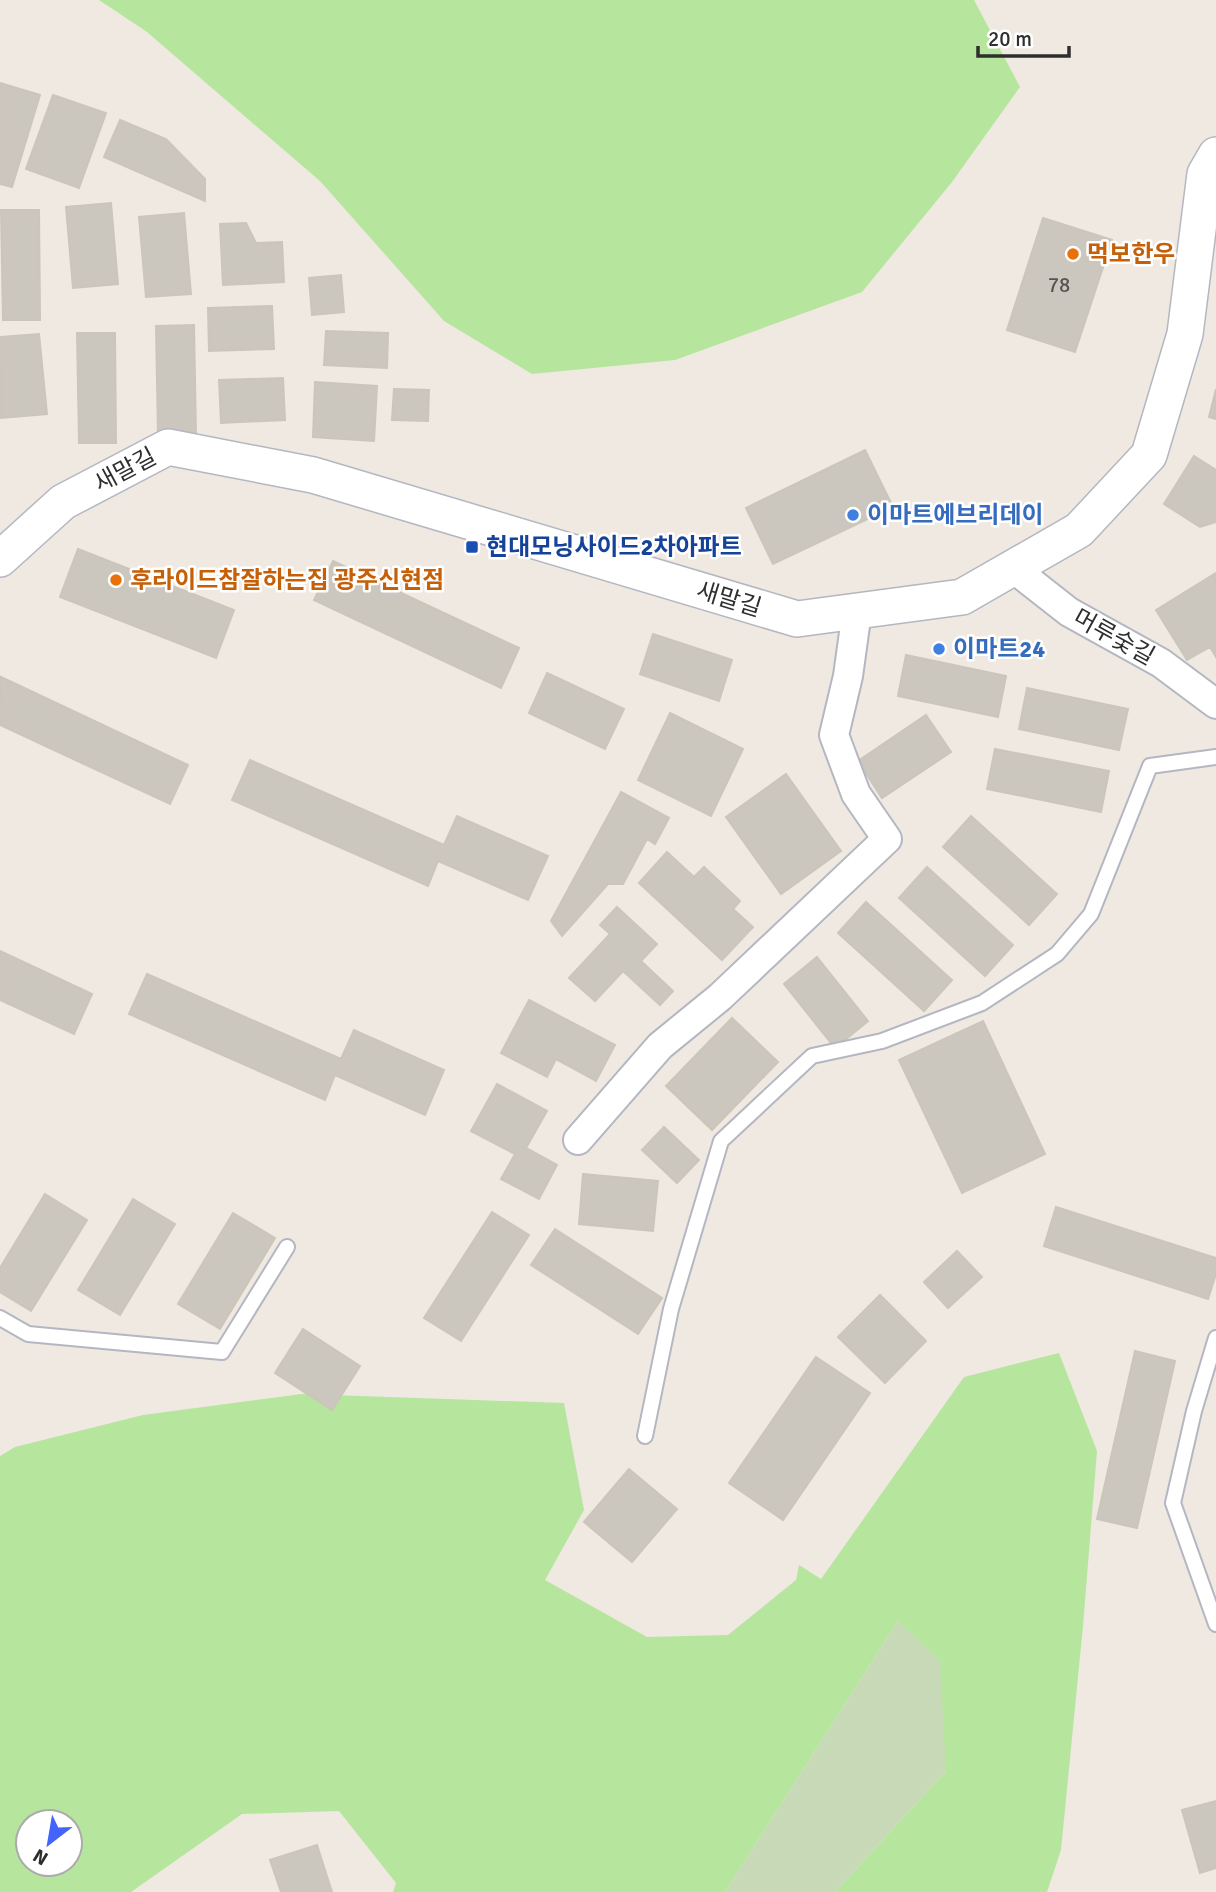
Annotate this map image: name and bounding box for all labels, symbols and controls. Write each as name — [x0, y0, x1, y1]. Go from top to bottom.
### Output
scale bar — [978, 14, 1069, 58]
text: 20 m — [988, 26, 1032, 52]
place label: 먹보한우 — [1087, 239, 1175, 269]
marker: 먹보한우 — [1065, 246, 1081, 262]
house number: 78 — [1048, 272, 1070, 298]
street label: 새말길 — [89, 441, 161, 499]
place label: 이마트에브리데이 — [867, 500, 1044, 530]
marker: 이마트에브리데이 — [845, 507, 861, 523]
place label: 현대모닝사이드2차아파트 — [486, 532, 742, 562]
marker: 현대모닝사이드2차아파트 — [464, 539, 480, 555]
place label: 후라이드참잘하는집 광주신현점 — [130, 565, 444, 595]
marker: 후라이드참잘하는집 광주신현점 — [108, 572, 124, 588]
street label: 새말길 — [693, 575, 765, 623]
street label: 머루숯길 — [1068, 602, 1160, 672]
place label: 이마트24 — [953, 634, 1045, 664]
marker: 이마트24 — [931, 641, 947, 657]
north arrow — [14, 1808, 84, 1878]
text: N — [29, 1843, 53, 1870]

